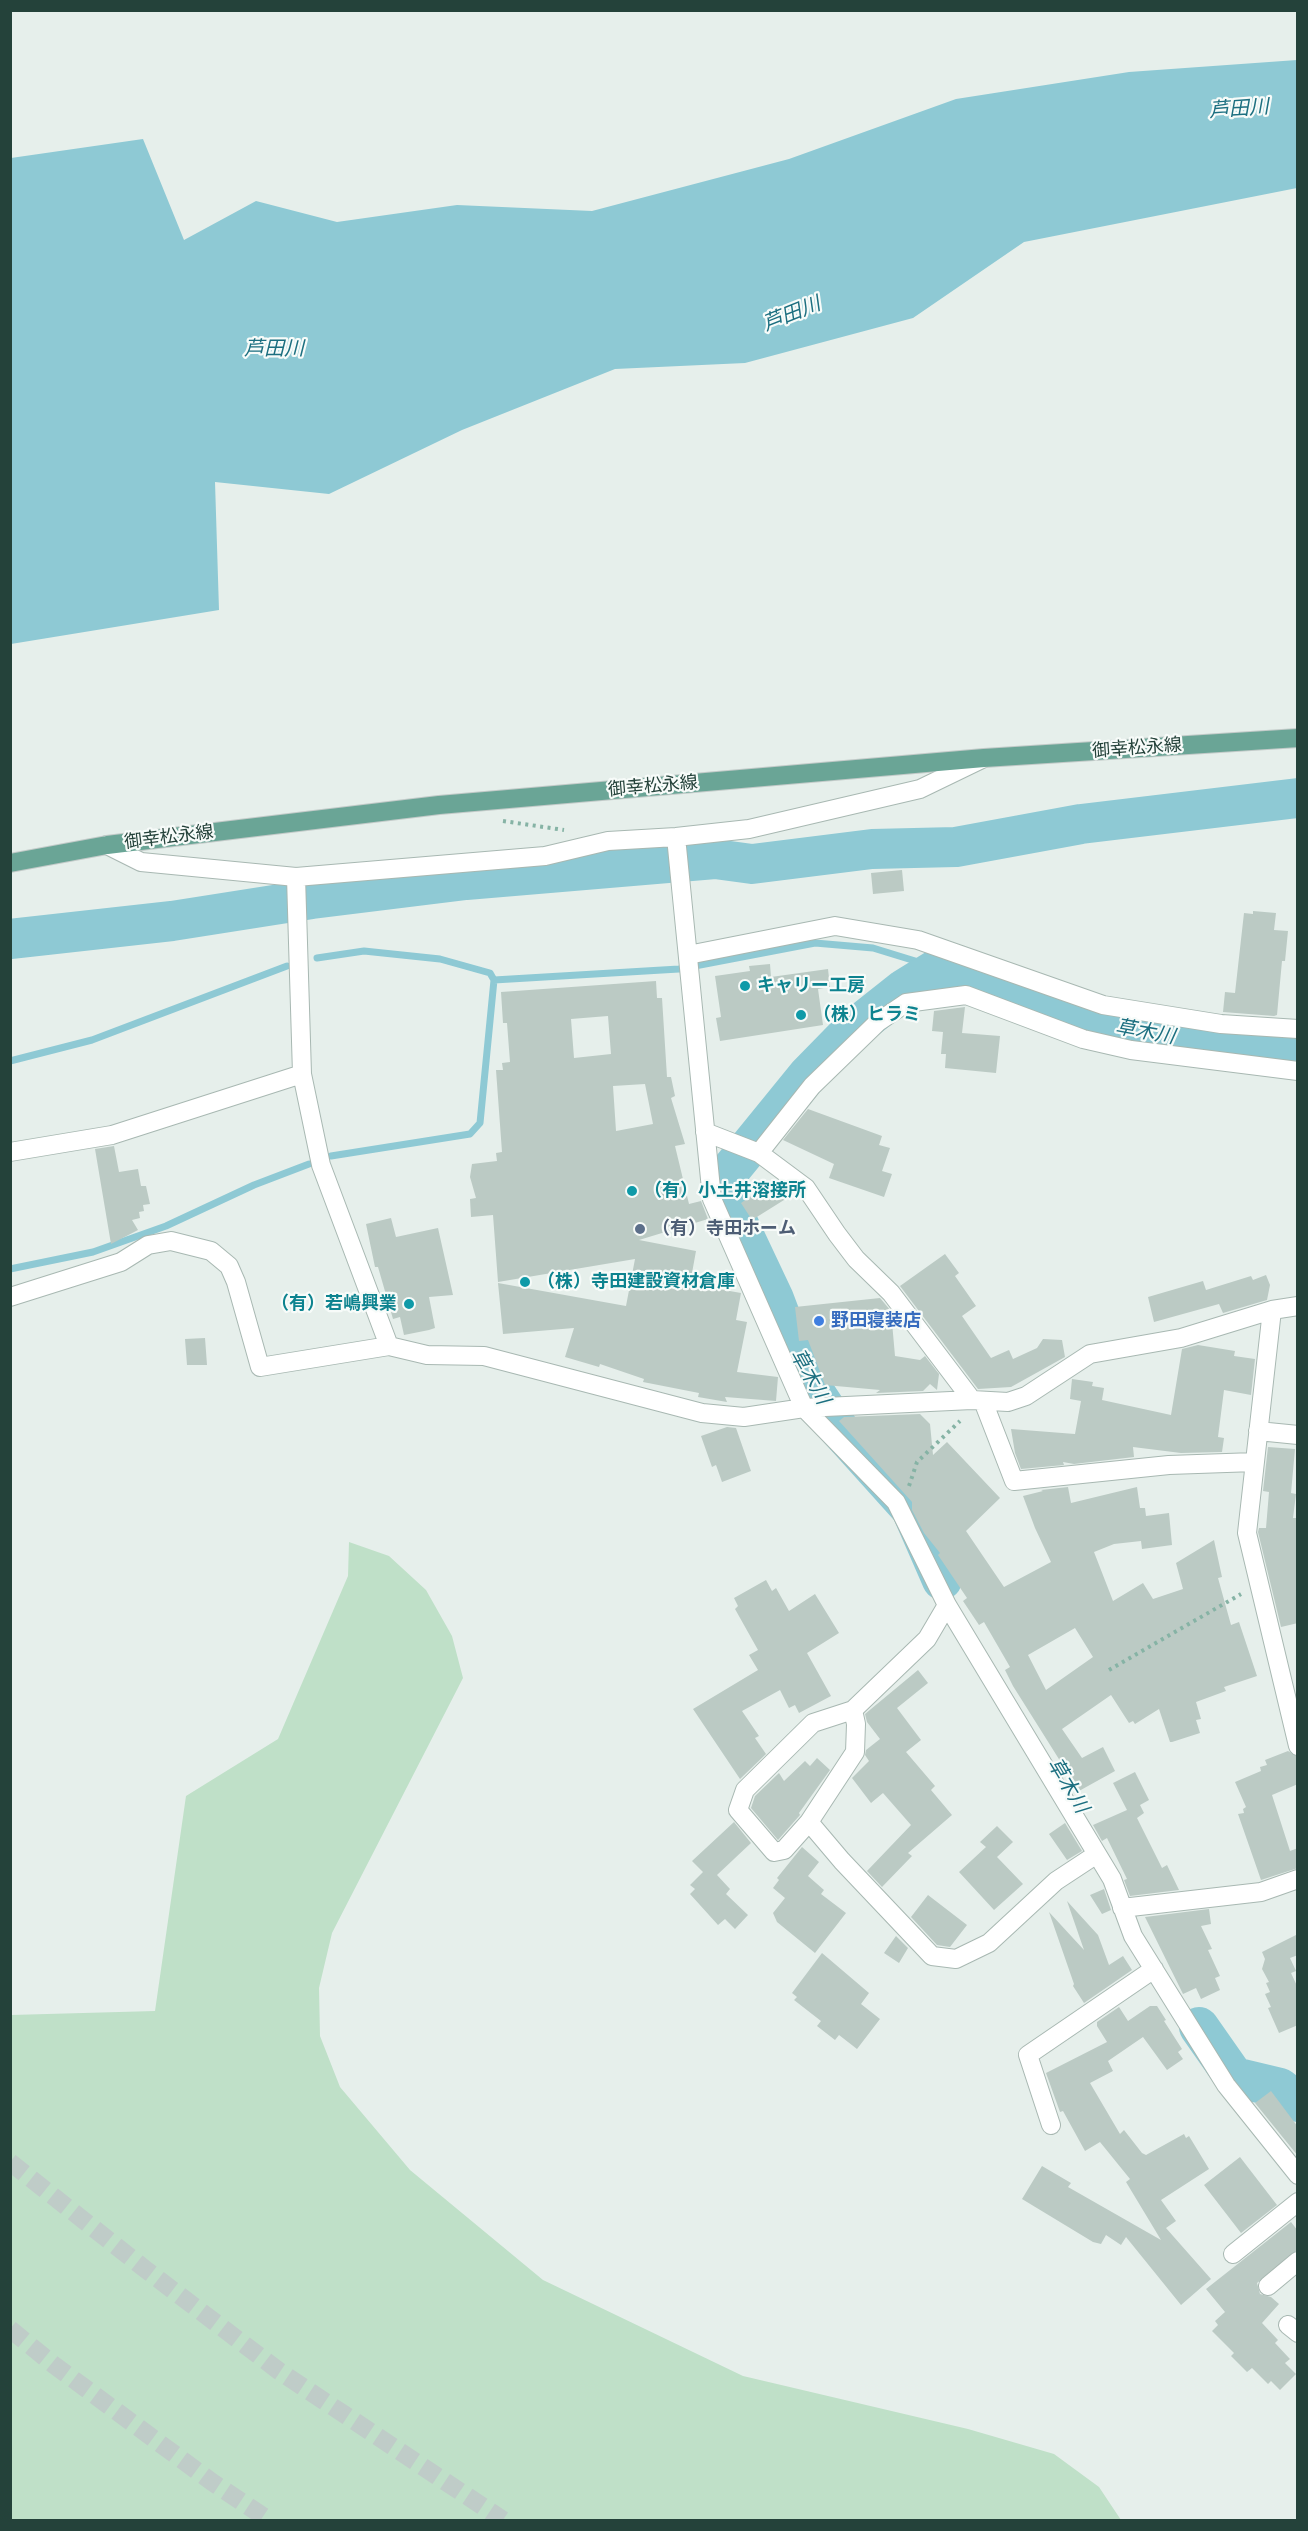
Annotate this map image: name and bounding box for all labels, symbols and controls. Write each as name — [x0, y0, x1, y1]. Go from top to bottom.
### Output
water label: 芦田川 — [1208, 96, 1270, 124]
water label: 芦田川 — [760, 293, 824, 337]
water label: 芦田川 — [244, 338, 304, 362]
street label: 御幸松永線 — [1091, 735, 1183, 763]
street label: 御幸松永線 — [607, 772, 699, 802]
street label: 御幸松永線 — [123, 822, 215, 854]
place label: キャリー工房 — [757, 975, 865, 997]
marker: キャリー工房 — [738, 979, 752, 993]
place label: （株）ヒラミ — [813, 1004, 921, 1026]
marker: （株）ヒラミ — [794, 1008, 808, 1022]
water label: 草木川 — [1113, 1016, 1177, 1050]
place label: （有）小土井溶接所 — [644, 1180, 806, 1202]
marker: （有）小土井溶接所 — [625, 1184, 639, 1198]
place label: （有）寺田ホーム — [652, 1218, 796, 1240]
marker: （有）寺田ホーム — [633, 1222, 647, 1236]
place label: （株）寺田建設資材倉庫 — [537, 1271, 735, 1293]
marker: （株）寺田建設資材倉庫 — [518, 1275, 532, 1289]
place label: （有）若嶋興業 — [271, 1293, 397, 1315]
marker: （有）若嶋興業 — [402, 1297, 416, 1311]
place label: 野田寝装店 — [831, 1310, 921, 1332]
marker: 野田寝装店 — [812, 1314, 826, 1328]
water label: 草木川 — [784, 1345, 834, 1409]
water label: 草木川 — [1041, 1754, 1093, 1818]

